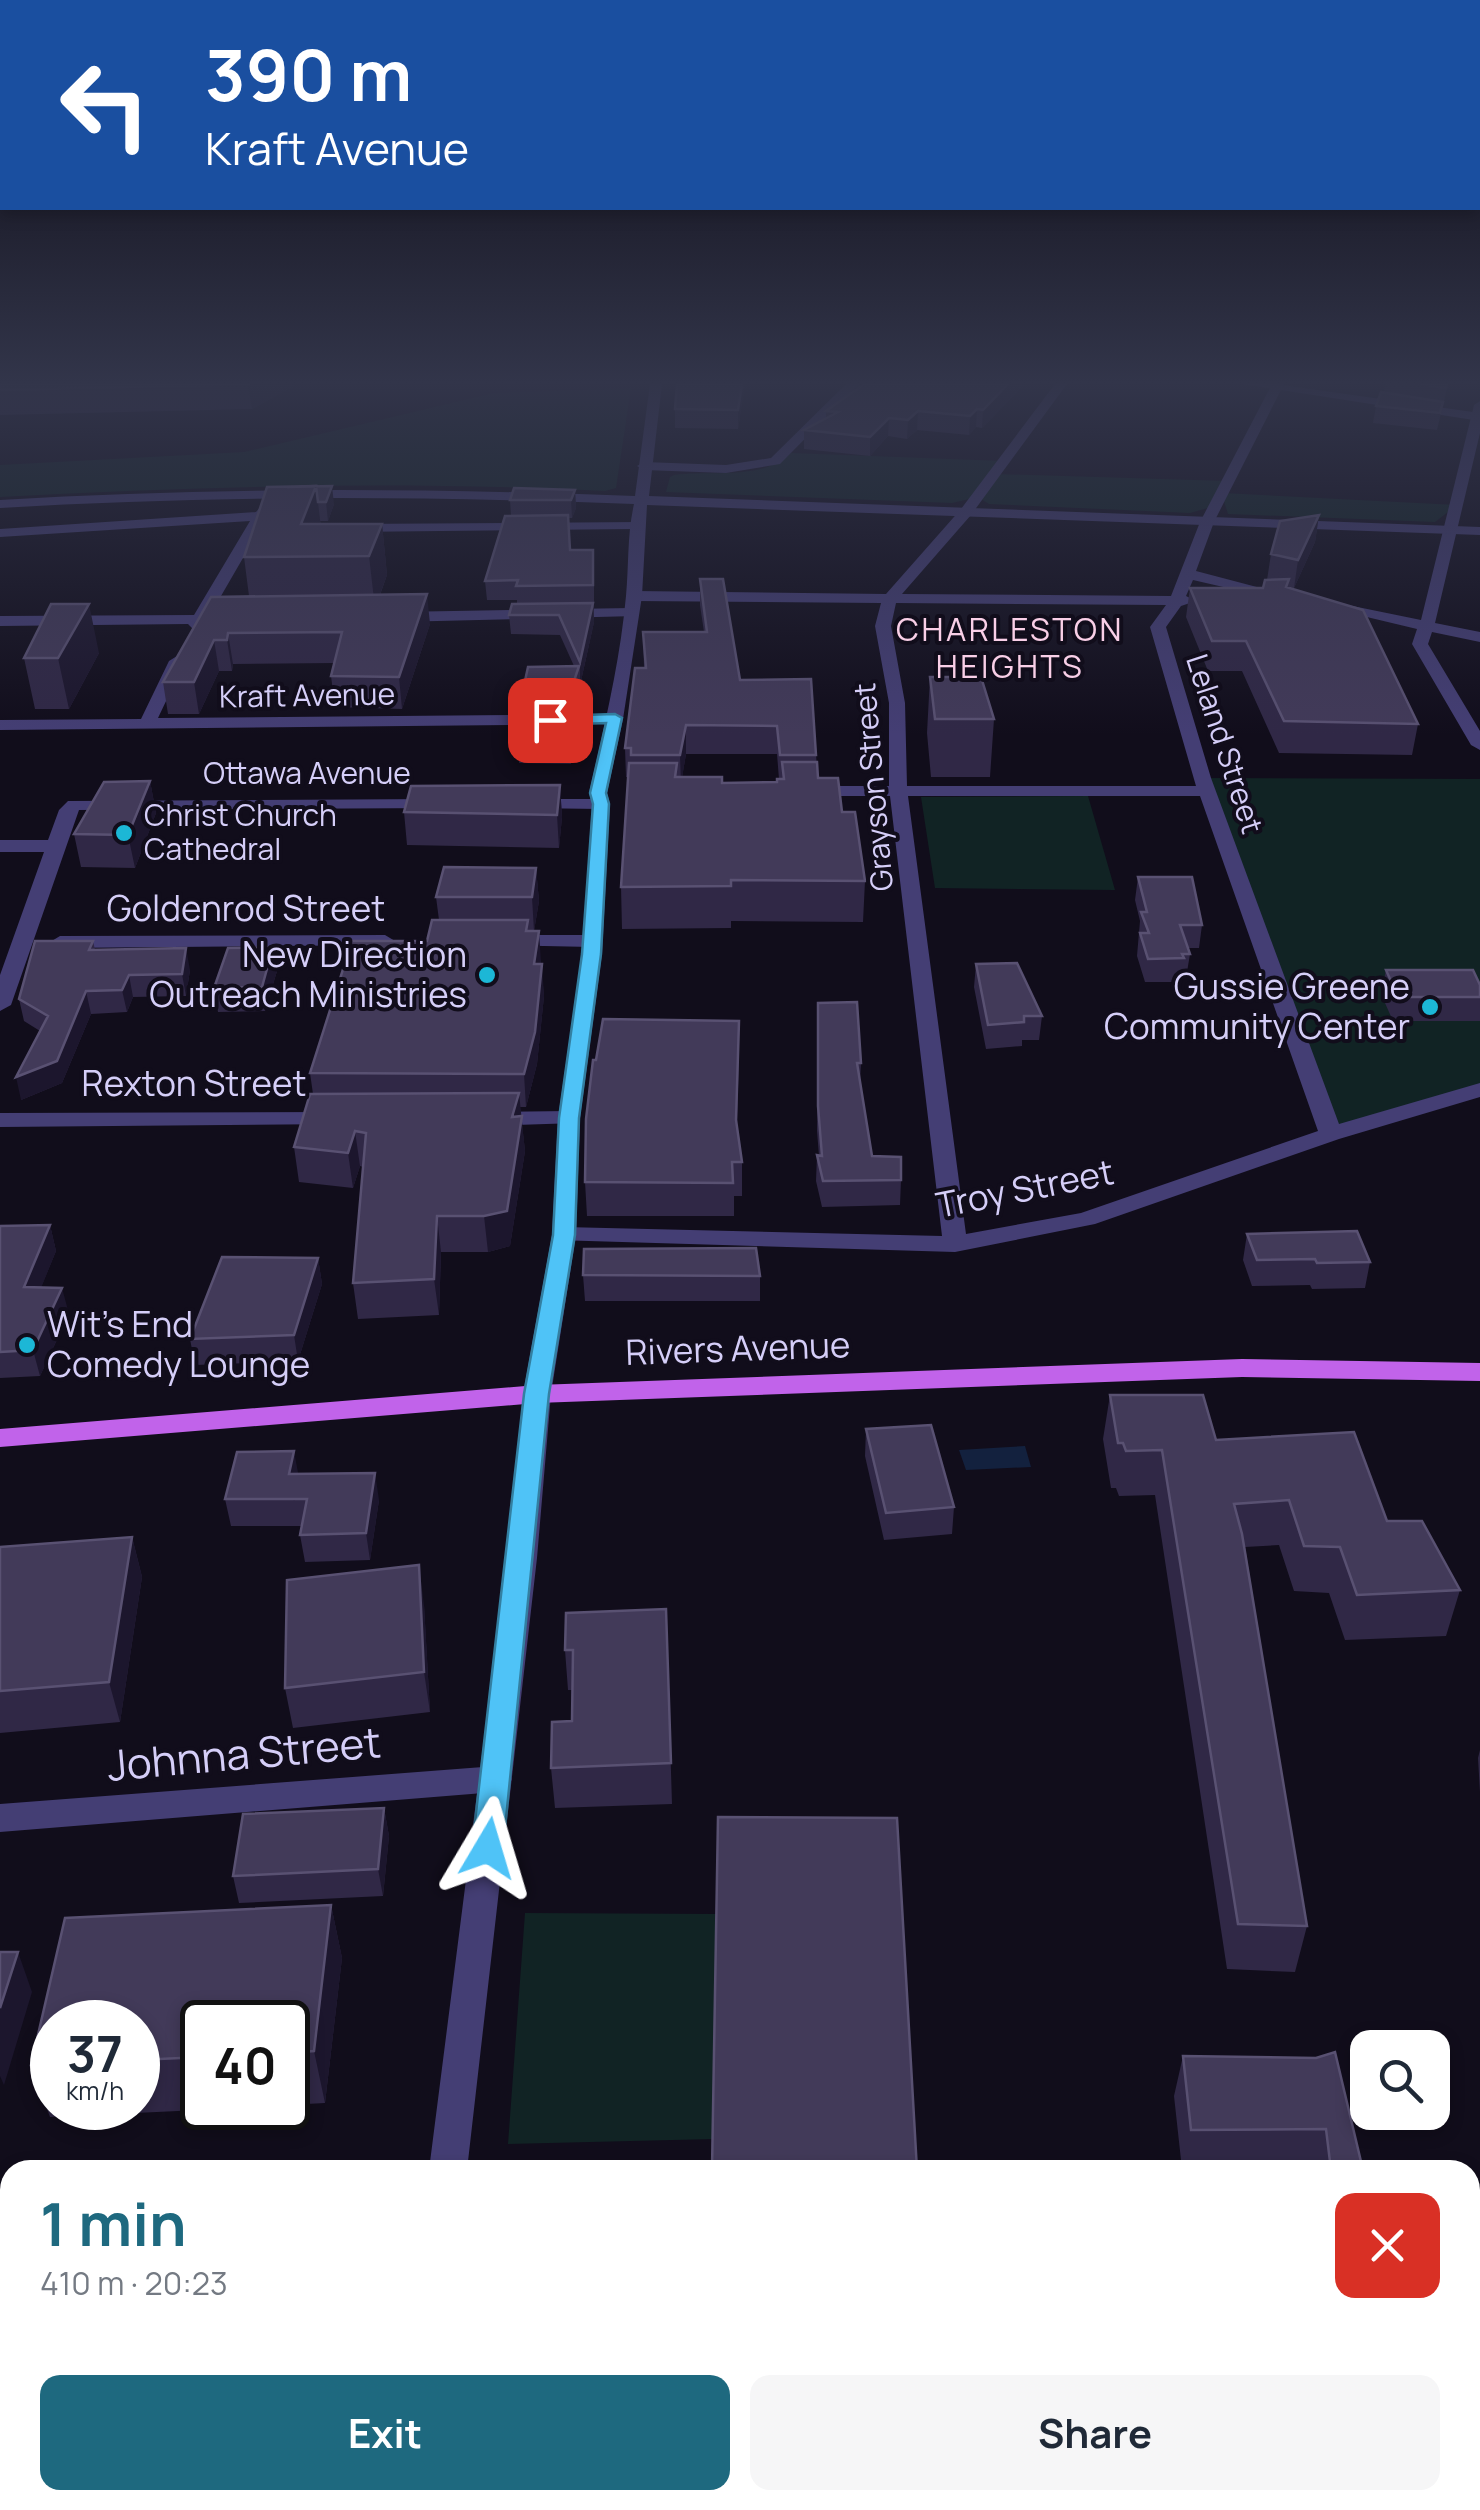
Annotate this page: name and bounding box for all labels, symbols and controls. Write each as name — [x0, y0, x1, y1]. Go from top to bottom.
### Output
text: 390 m — [205, 26, 412, 122]
icon: left — [40, 40, 170, 170]
text: Kraft Avenue — [205, 117, 469, 179]
district label: CHARLESTON HEIGHTS — [896, 607, 1124, 688]
street label: Leland Street — [1177, 649, 1274, 838]
street label: Kraft Avenue — [219, 672, 395, 717]
pin — [508, 678, 593, 763]
street label: Grayson Street — [843, 682, 902, 893]
icon: arrive — [523, 693, 578, 748]
street label: Ottawa Avenue — [203, 752, 411, 793]
place label: Christ Church Cathedral — [144, 794, 337, 869]
marker: Christ Church Cathedral — [113, 822, 135, 844]
street label: Goldenrod Street — [107, 884, 385, 932]
place label: New Direction Outreach Ministries — [149, 930, 467, 1018]
place label: Gussie Greene Community Center — [1104, 962, 1410, 1050]
marker: New Direction Outreach Ministries — [476, 964, 498, 986]
marker: Gussie Greene Community Center — [1419, 996, 1441, 1018]
street label: Rexton Street — [82, 1059, 306, 1107]
street label: Troy Street — [932, 1147, 1118, 1229]
place label: Wit's End Comedy Lounge — [47, 1300, 310, 1388]
street label: Rivers Avenue — [625, 1320, 851, 1376]
marker: Wit's End Comedy Lounge — [16, 1334, 38, 1356]
street label: Johnna Street — [105, 1712, 383, 1794]
position arrow — [436, 1796, 540, 1900]
speed limit sign: 40 — [180, 2000, 310, 2130]
text: 37 — [67, 2019, 123, 2087]
map controls — [1350, 2030, 1450, 2130]
button: search — [1350, 2030, 1450, 2130]
text: km/h — [66, 2073, 124, 2108]
text: 1 min — [40, 2182, 187, 2264]
button: close — [1335, 2193, 1440, 2298]
text: 410 m · 20:23 — [40, 2261, 228, 2305]
button: Exit — [40, 2375, 730, 2490]
button: Share — [750, 2375, 1440, 2490]

